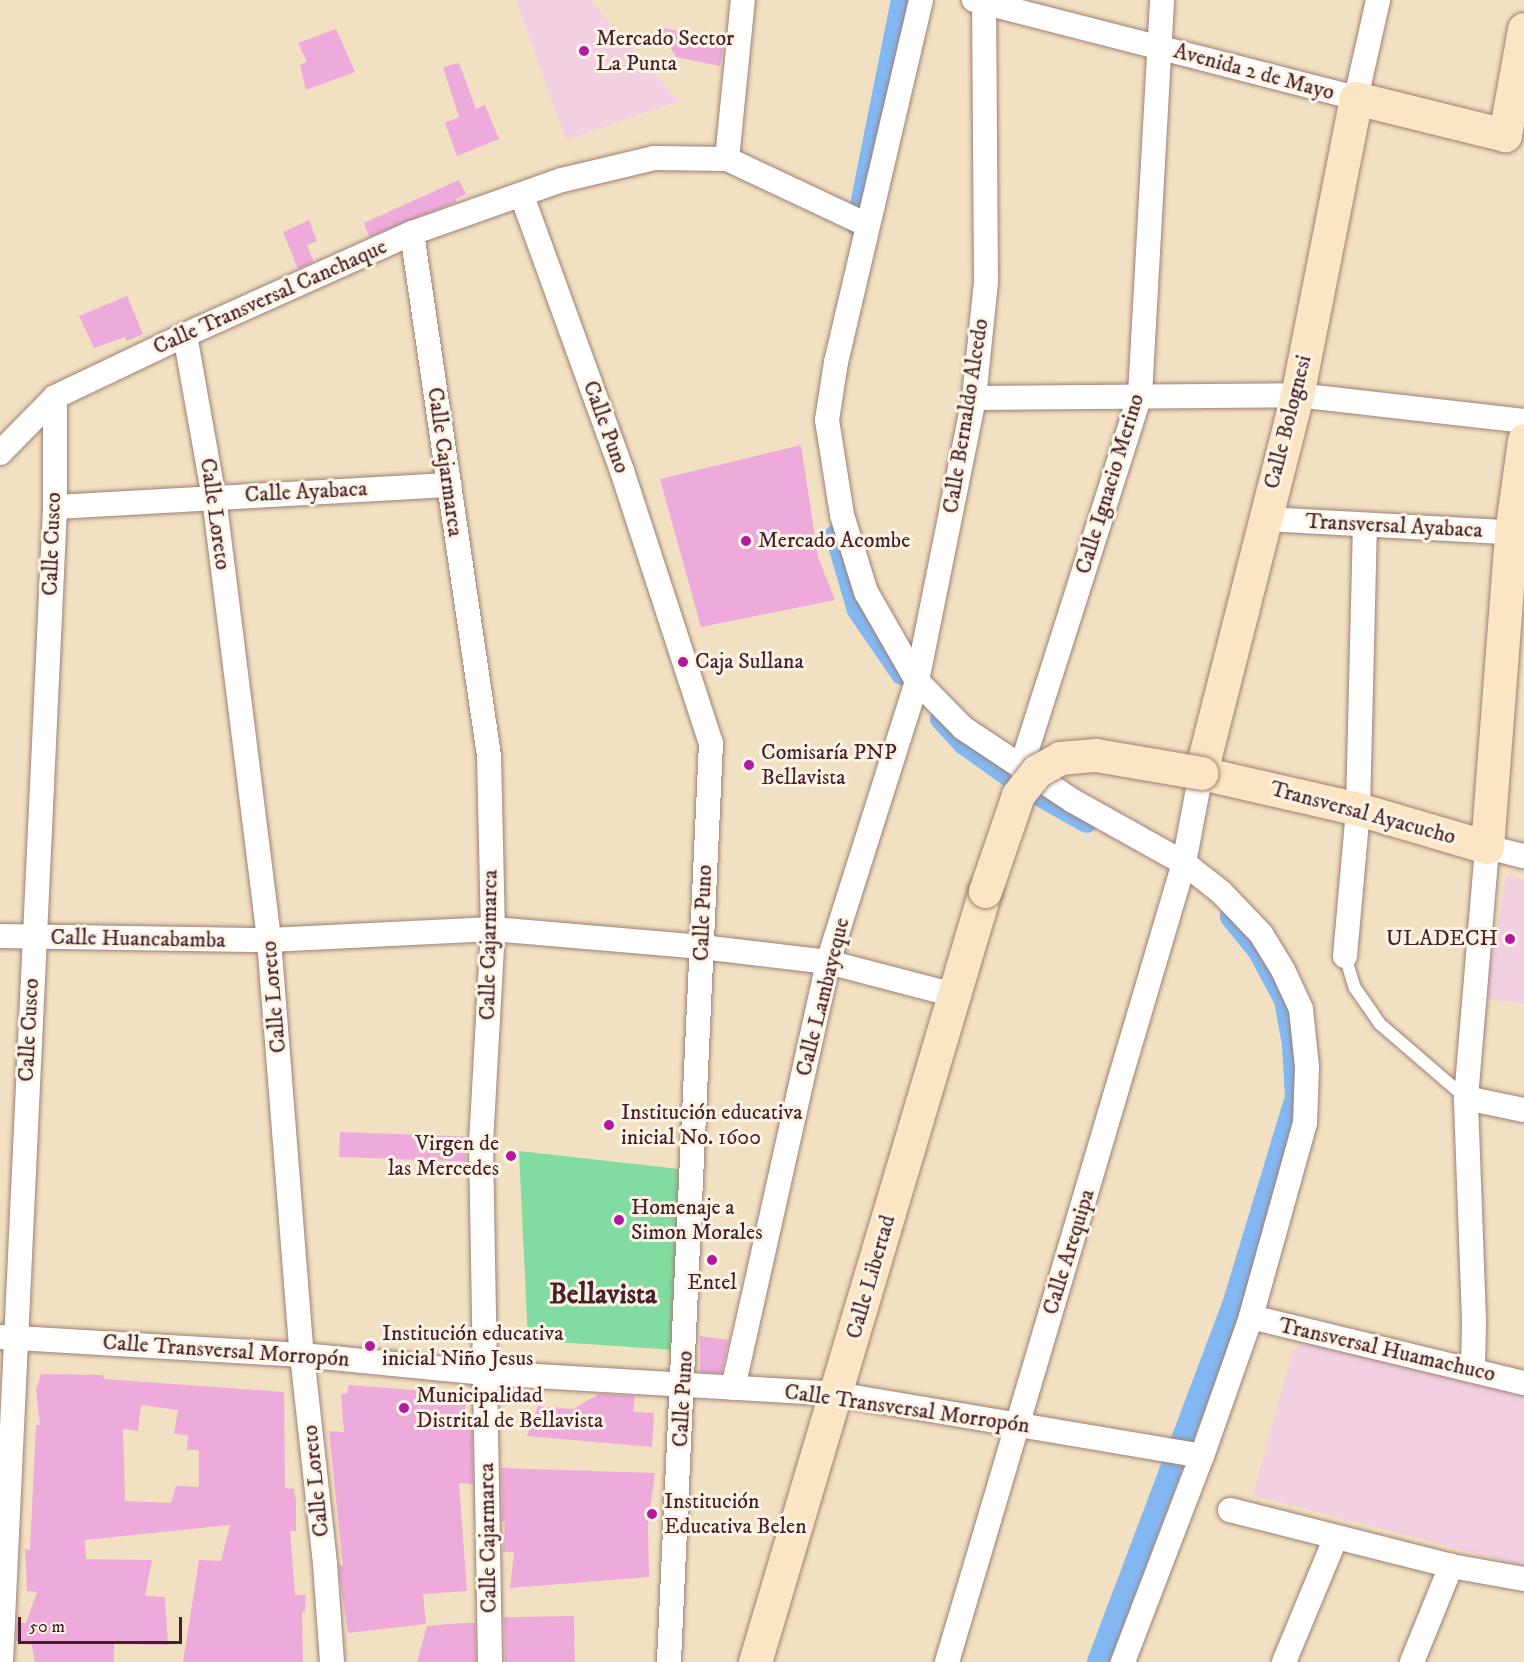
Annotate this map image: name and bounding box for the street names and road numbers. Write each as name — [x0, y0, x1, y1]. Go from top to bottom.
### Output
street label: Avenida 2 de Mayo — [1171, 38, 1337, 106]
street label: Calle Transversal Canchaque — [149, 233, 391, 361]
street label: Calle Bernaldo Alcedo — [938, 317, 994, 515]
street label: Calle Bolognesi — [1259, 352, 1317, 492]
street label: Calle Puno — [577, 377, 635, 477]
street label: Calle Cajarmarca — [421, 386, 469, 538]
street label: Calle Ignacio Merino — [1070, 391, 1150, 577]
street label: Calle Loreto — [194, 456, 236, 572]
street label: Calle Ayabaca — [244, 476, 368, 508]
street label: Calle Cusco — [37, 492, 67, 596]
street label: Transversal Ayabaca — [1305, 508, 1483, 544]
street label: Transversal Ayacucho — [1267, 776, 1459, 850]
street label: Calle Puno — [688, 864, 718, 962]
street label: Calle Cajarmarca — [474, 870, 504, 1020]
street label: Calle Lambayeque — [791, 915, 855, 1079]
street label: Calle Huancabamba — [50, 924, 226, 954]
street label: Calle Loreto — [256, 940, 292, 1054]
street label: Calle Cusco — [13, 978, 45, 1082]
street label: Calle Arequipa — [1037, 1186, 1101, 1318]
street label: Calle Libertad — [841, 1212, 901, 1342]
street label: Transversal Huamachuco — [1276, 1312, 1498, 1388]
street label: Calle Transversal Morropón — [102, 1329, 350, 1373]
street label: Calle Puno — [667, 1350, 699, 1448]
street label: Calle Transversal Morropón — [783, 1379, 1031, 1439]
street label: Calle Loreto — [297, 1424, 335, 1538]
street label: Calle Cajarmarca — [473, 1463, 503, 1613]

